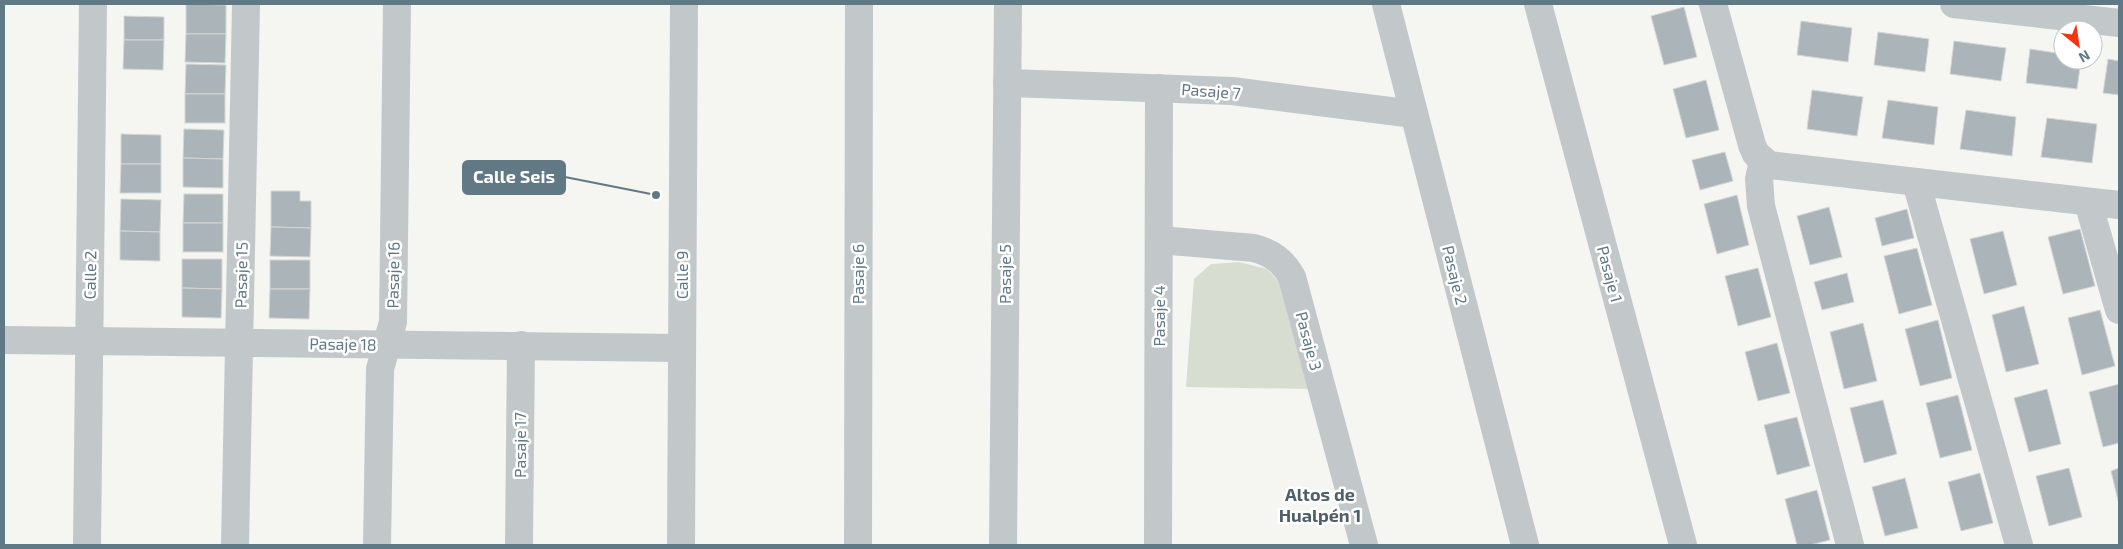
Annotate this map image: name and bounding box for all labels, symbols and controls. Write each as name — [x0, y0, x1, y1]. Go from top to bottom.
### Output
north arrow — [2053, 20, 2103, 70]
text: N — [2076, 47, 2093, 67]
street label: Pasaje 7 — [1181, 79, 1241, 103]
callout: Calle Seis — [463, 161, 565, 194]
text: Calle Seis — [473, 165, 555, 187]
street label: Pasaje 16 — [382, 241, 404, 309]
street label: Pasaje 15 — [230, 242, 252, 308]
street label: Pasaje 2 — [1438, 243, 1472, 307]
street label: Pasaje 6 — [848, 244, 868, 304]
street label: Pasaje 5 — [995, 244, 1015, 304]
street label: Pasaje 1 — [1593, 244, 1627, 304]
street label: Calle 2 — [80, 251, 99, 299]
street label: Calle 9 — [672, 251, 691, 299]
street label: Pasaje 4 — [1149, 285, 1169, 347]
street label: Pasaje 3 — [1292, 309, 1326, 373]
street label: Pasaje 18 — [309, 333, 377, 355]
street label: Pasaje 17 — [510, 412, 530, 478]
district label: Altos de Hualpén 1 — [1279, 483, 1361, 526]

